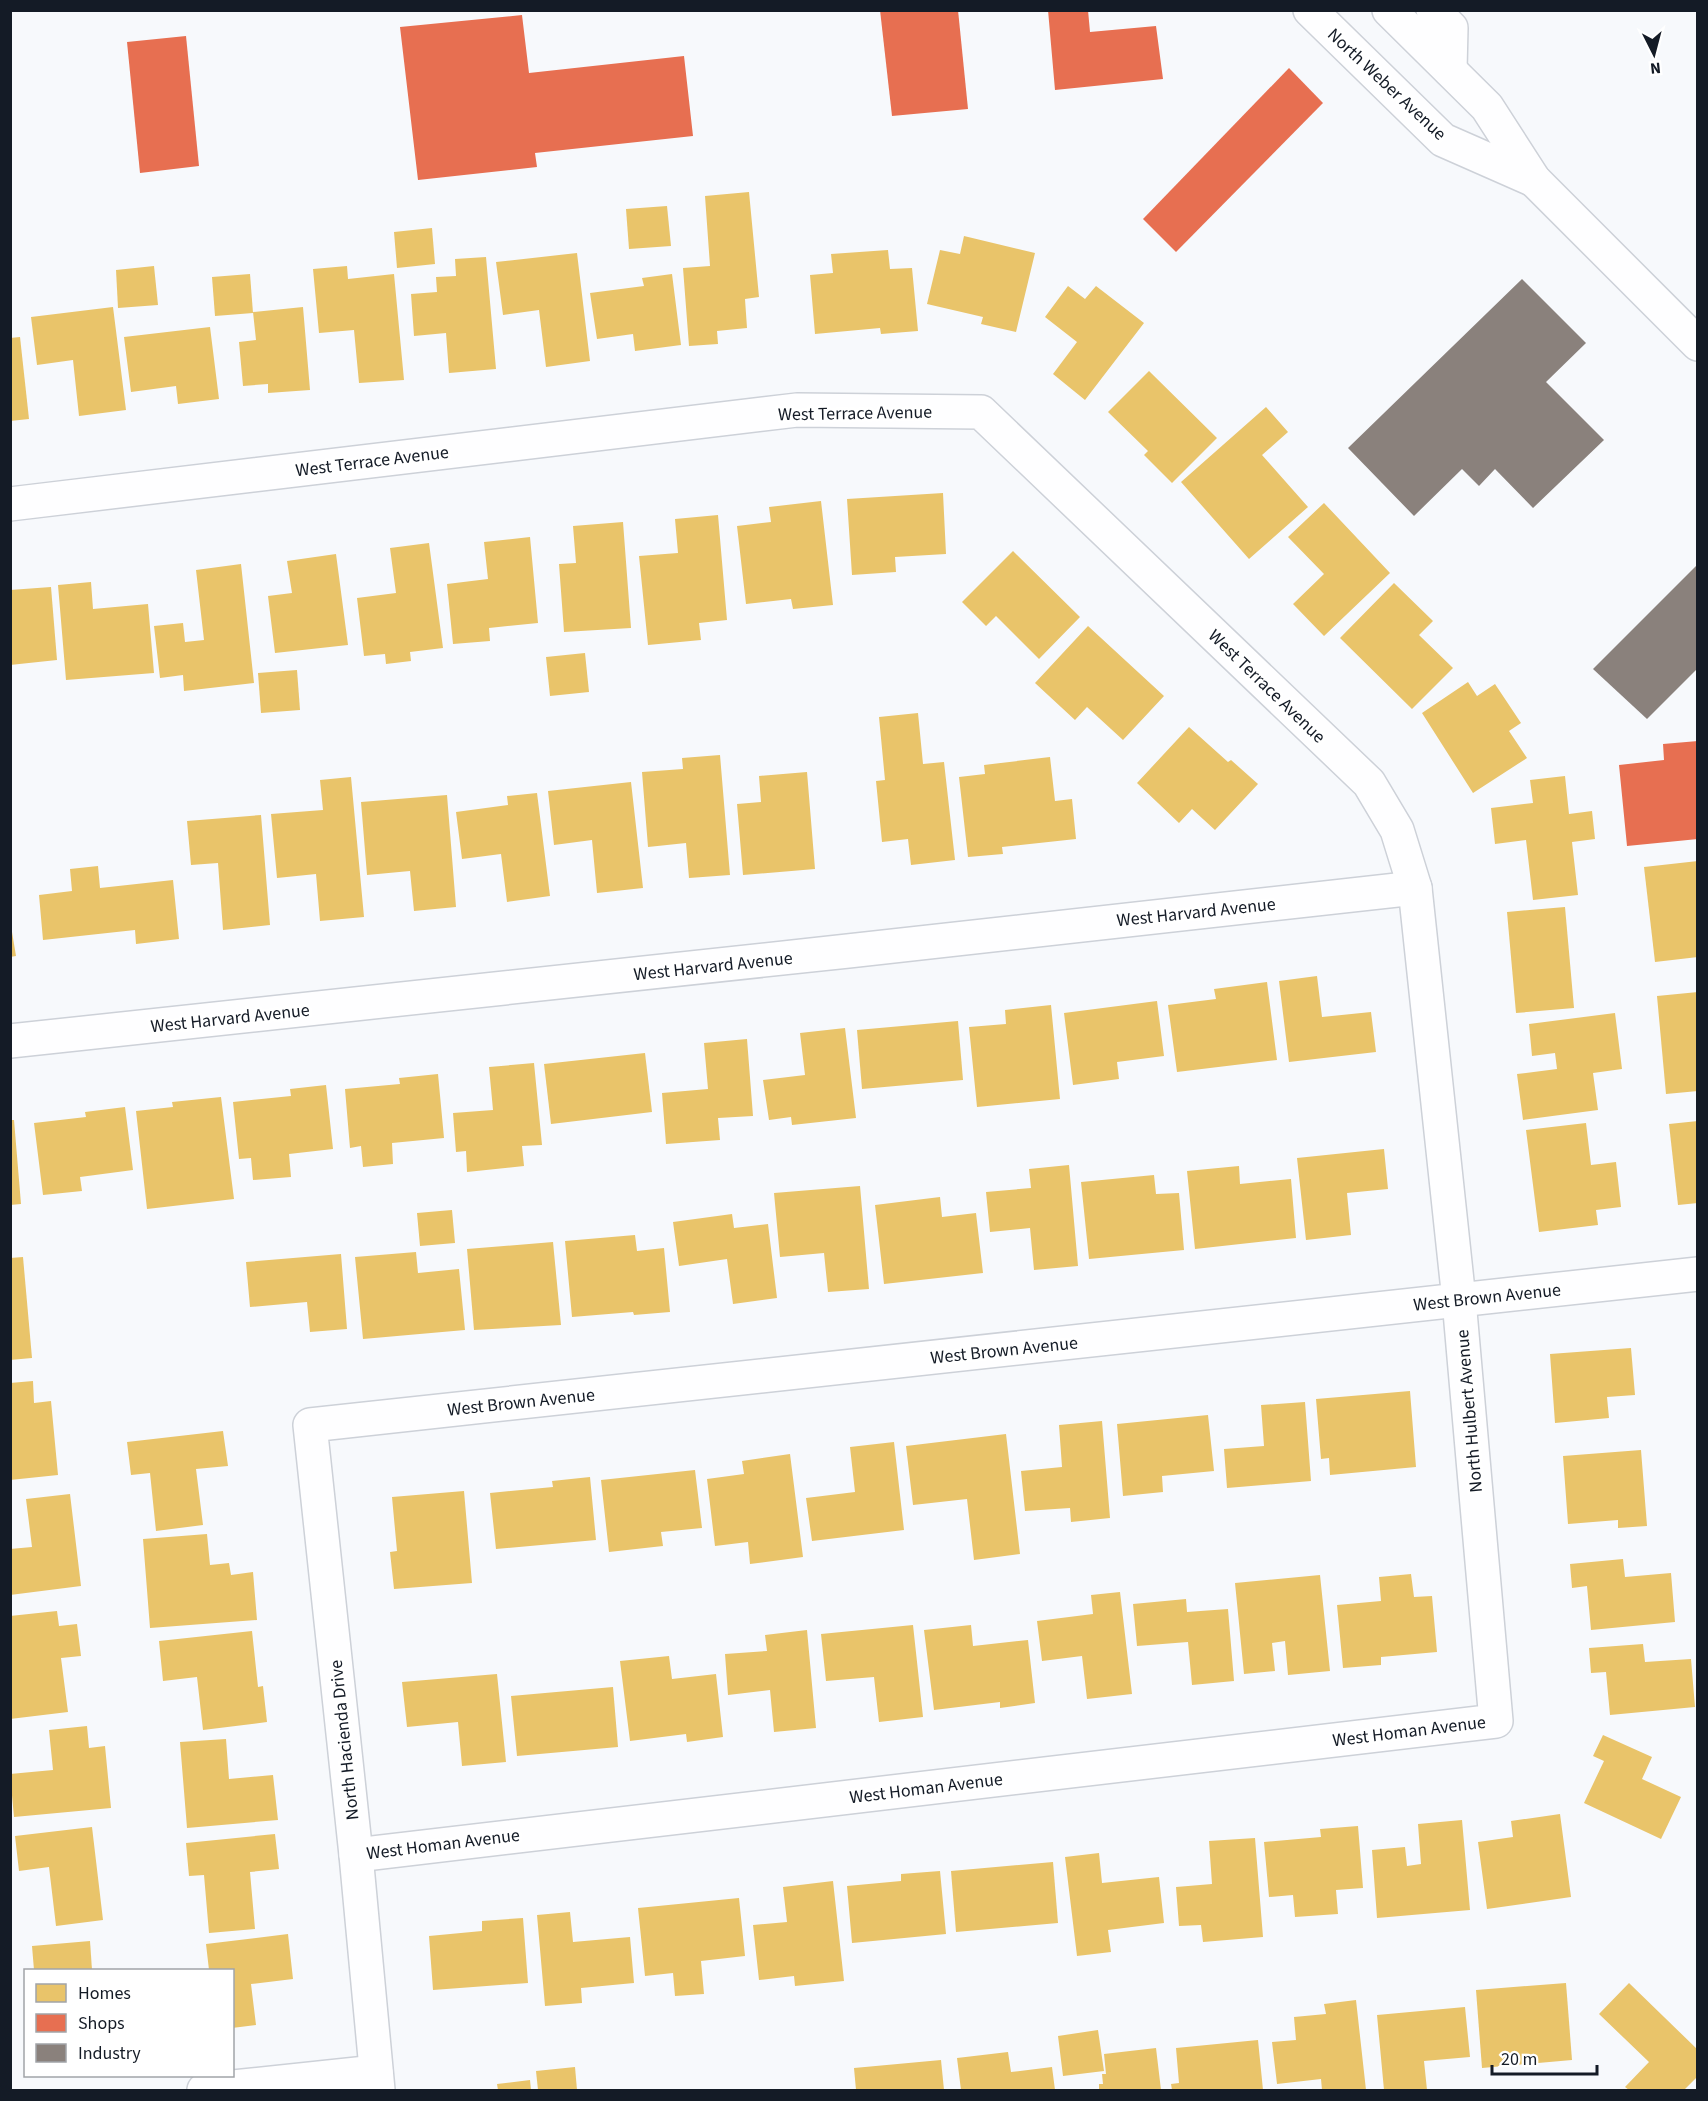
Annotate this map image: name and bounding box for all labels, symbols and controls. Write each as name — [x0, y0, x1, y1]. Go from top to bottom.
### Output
street label: North Weber Avenue — [1322, 23, 1452, 146]
north arrow — [1624, 24, 1684, 84]
text: N — [1649, 56, 1662, 79]
street label: West Terrace Avenue — [778, 400, 932, 427]
street label: West Terrace Avenue — [294, 440, 450, 483]
street label: West Terrace Avenue — [1202, 624, 1331, 749]
street label: West Harvard Avenue — [1115, 892, 1277, 933]
street label: West Harvard Avenue — [632, 946, 794, 987]
street label: West Harvard Avenue — [149, 998, 311, 1039]
street label: West Brown Avenue — [1412, 1277, 1562, 1318]
street label: North Hulbert Avenue — [1450, 1328, 1489, 1494]
street label: West Brown Avenue — [929, 1330, 1079, 1371]
street label: West Brown Avenue — [446, 1382, 596, 1423]
street label: North Hacienda Drive — [324, 1659, 365, 1821]
street label: West Homan Avenue — [1331, 1710, 1487, 1753]
street label: West Homan Avenue — [848, 1767, 1004, 1810]
street label: West Homan Avenue — [365, 1823, 521, 1866]
legend — [24, 1969, 234, 2077]
text: Homes — [78, 1981, 131, 2006]
text: Shops — [78, 2011, 125, 2036]
scale bar — [1492, 2038, 1597, 2076]
text: Industry — [78, 2041, 141, 2066]
text: 20 m — [1501, 2047, 1537, 2072]

